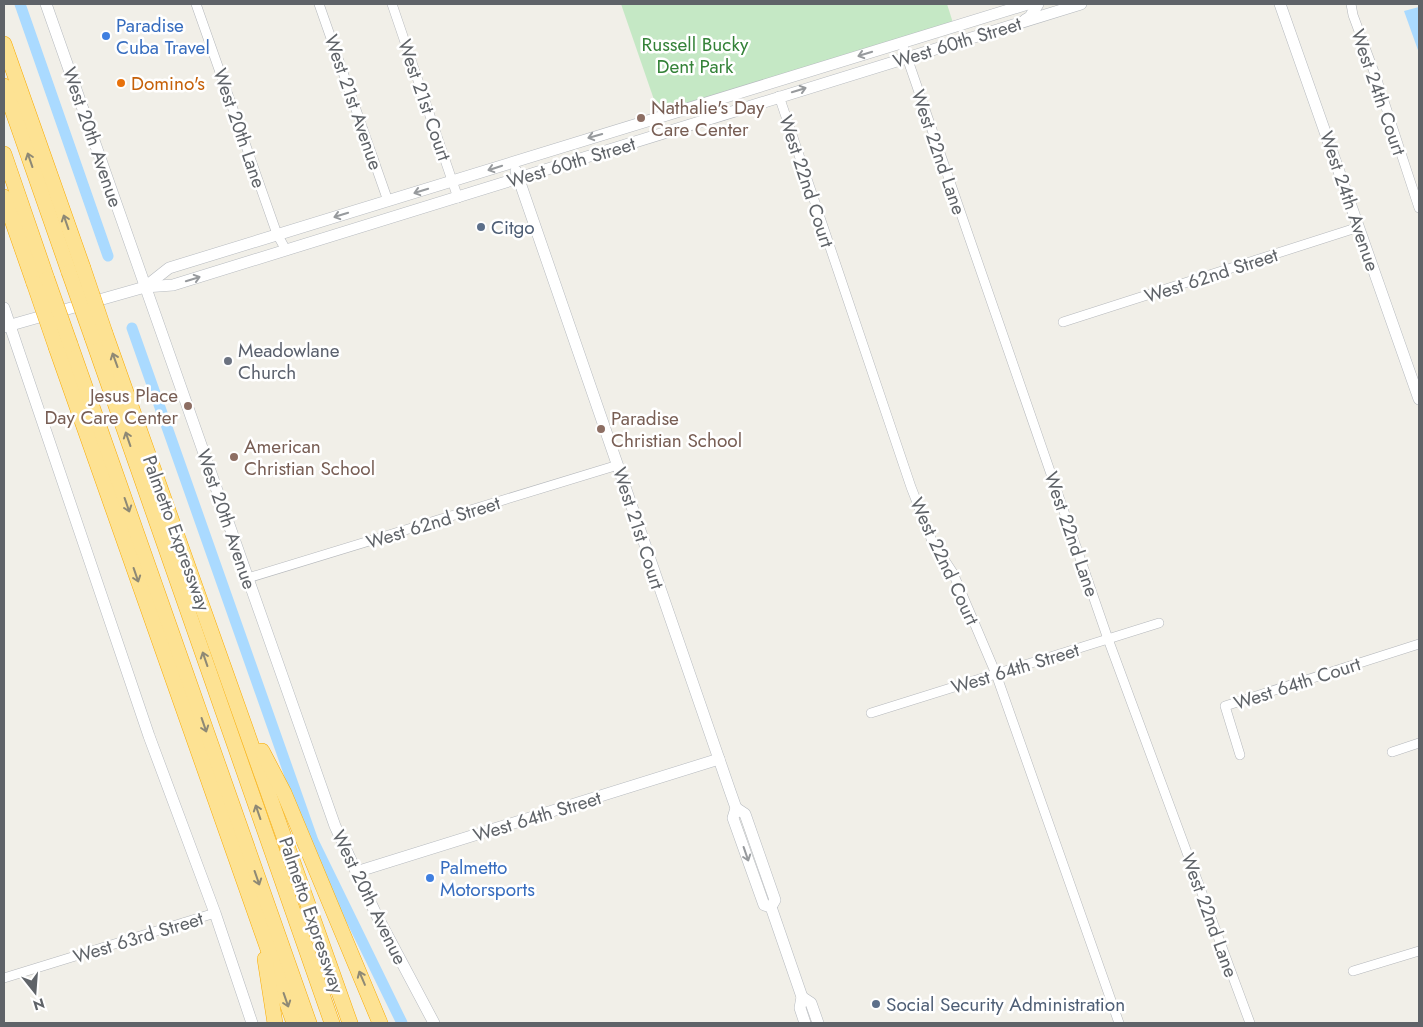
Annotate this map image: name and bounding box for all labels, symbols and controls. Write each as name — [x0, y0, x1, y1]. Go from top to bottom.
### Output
street label: West 60th Street — [890, 10, 1025, 75]
place label: Paradise Cuba Travel — [116, 12, 210, 61]
street label: West 24th Court — [1344, 26, 1413, 159]
marker: Paradise Cuba Travel — [100, 30, 112, 42]
street label: West 21st Avenue — [318, 31, 389, 174]
park label: Russell Bucky Dent Park — [642, 31, 749, 80]
street label: West 21st Court — [391, 36, 458, 165]
one-way arrow — [857, 50, 873, 60]
street label: West 20th Avenue — [56, 63, 129, 211]
street label: West 20th Lane — [206, 65, 273, 192]
place label: Domino's — [131, 70, 205, 97]
marker: Domino's — [115, 77, 127, 89]
one-way arrow — [790, 85, 806, 95]
street label: West 22nd Lane — [905, 86, 973, 218]
place label: Nathalie's Day Care Center — [651, 94, 765, 143]
marker: Nathalie's Day Care Center — [635, 112, 647, 124]
street label: West 22nd Court — [772, 112, 841, 251]
street label: West 24th Avenue — [1313, 128, 1386, 275]
street label: West 60th Street — [504, 130, 639, 195]
one-way arrow — [587, 131, 603, 141]
one-way arrow — [24, 152, 34, 168]
one-way arrow — [487, 164, 503, 173]
one-way arrow — [413, 186, 429, 196]
one-way arrow — [334, 210, 350, 220]
place label: Citgo — [491, 214, 535, 241]
one-way arrow — [61, 215, 71, 231]
marker: Citgo — [475, 221, 487, 233]
street label: West 62nd Street — [1141, 241, 1282, 310]
one-way arrow — [185, 273, 201, 283]
place label: Meadowlane Church — [238, 337, 340, 386]
one-way arrow — [110, 353, 119, 369]
marker: Meadowlane Church — [222, 355, 234, 367]
place label: Jesus Place Day Care Center — [44, 382, 178, 431]
marker: Jesus Place Day Care Center — [182, 400, 194, 412]
place label: Paradise Christian School — [611, 405, 742, 454]
marker: Paradise Christian School — [595, 423, 607, 435]
one-way arrow — [122, 432, 132, 448]
place label: American Christian School — [244, 433, 375, 482]
street label: West 20th Avenue — [190, 445, 263, 593]
marker: American Christian School — [228, 451, 240, 463]
street label: Palmetto Expressway — [136, 452, 217, 615]
street label: West 21st Court — [606, 464, 671, 593]
street label: West 22nd Lane — [1038, 468, 1106, 600]
street label: West 62nd Street — [363, 489, 504, 556]
street label: West 22nd Court — [903, 493, 986, 630]
one-way arrow — [123, 497, 132, 512]
one-way arrow — [132, 567, 141, 582]
street label: West 64th Street — [948, 636, 1083, 701]
street label: West 64th Court — [1230, 650, 1364, 717]
one-way arrow — [199, 651, 209, 667]
one-way arrow — [200, 716, 209, 732]
street label: West 64th Street — [470, 784, 605, 849]
one-way arrow — [253, 805, 262, 820]
street label: West 20th Avenue — [325, 825, 414, 969]
street label: Palmetto Expressway — [272, 833, 351, 998]
one-way arrow — [742, 846, 751, 861]
street label: West 22nd Lane — [1175, 849, 1245, 981]
place label: Palmetto Motorsports — [440, 854, 535, 903]
one-way arrow — [253, 870, 263, 886]
marker: Palmetto Motorsports — [424, 872, 436, 884]
street label: West 63rd Street — [70, 905, 207, 970]
north arrow — [10, 967, 60, 1017]
one-way arrow — [356, 971, 366, 986]
place label: Social Security Administration — [886, 991, 1125, 1018]
one-way arrow — [282, 992, 291, 1007]
text: N — [31, 993, 47, 1016]
marker: Social Security Administration — [870, 998, 882, 1010]

